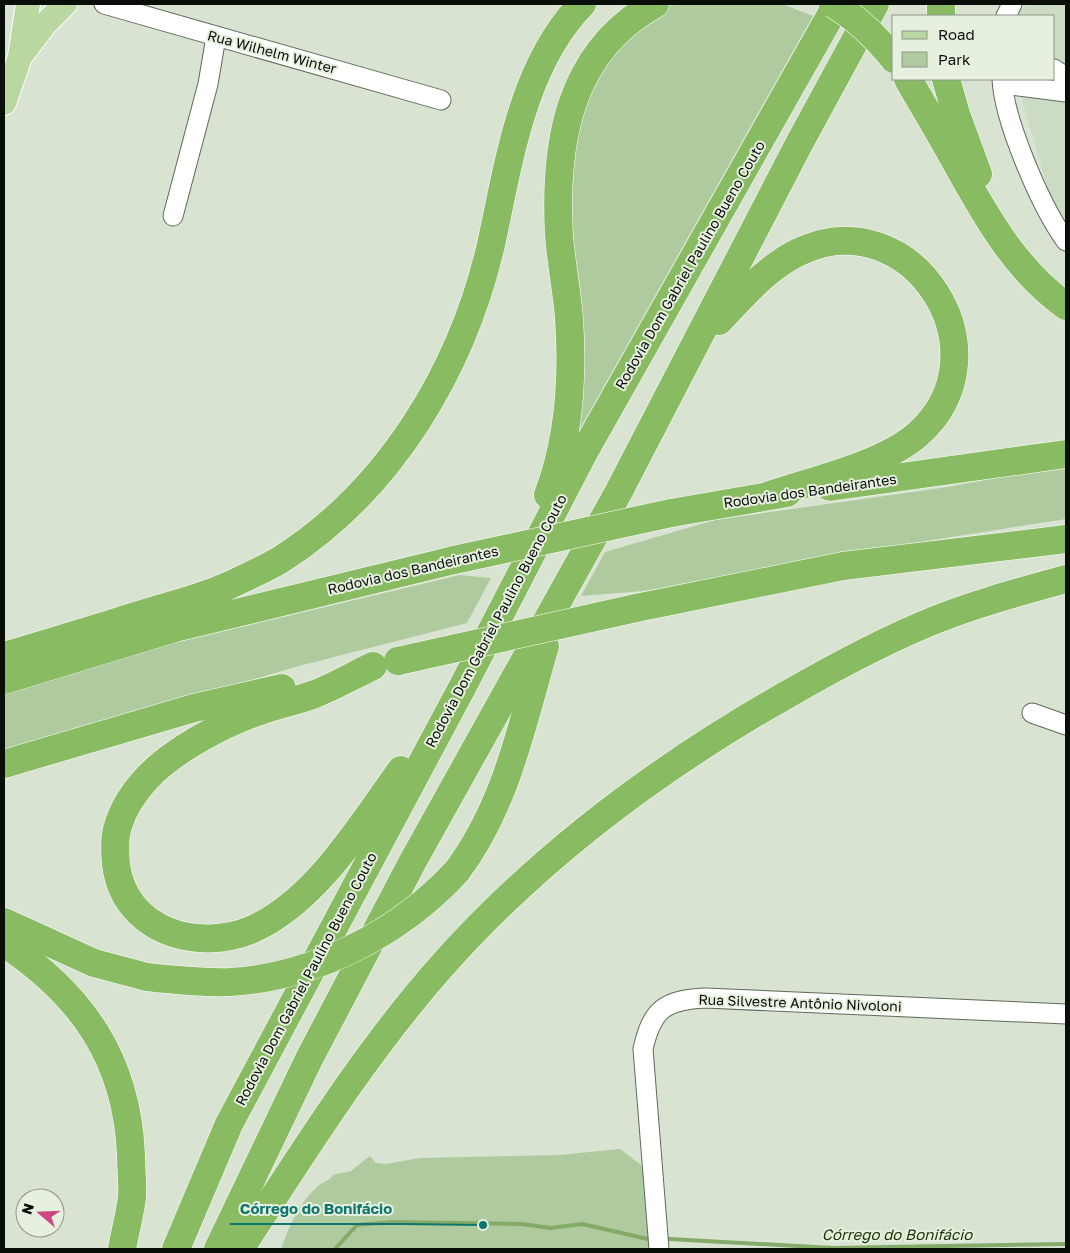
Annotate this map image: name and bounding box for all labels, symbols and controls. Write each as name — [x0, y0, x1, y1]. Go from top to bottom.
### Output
legend — [892, 15, 1055, 80]
text: Road — [938, 25, 975, 43]
street label: Rua Wilhelm Winter — [206, 26, 339, 77]
text: Park — [938, 50, 971, 68]
street label: Rodovia Dom Gabriel Paulino Bueno Couto — [611, 137, 768, 392]
street label: Rodovia dos Bandeirantes — [722, 470, 898, 511]
street label: Rodovia Dom Gabriel Paulino Bueno Couto — [421, 491, 570, 750]
street label: Rodovia dos Bandeirantes — [326, 542, 500, 597]
street label: Rodovia Dom Gabriel Paulino Bueno Couto — [231, 849, 380, 1108]
street label: Rua Silvestre Antônio Nivoloni — [698, 990, 902, 1015]
north arrow — [15, 1188, 65, 1238]
callout: Córrego do Bonifácio — [230, 1194, 402, 1224]
text: Córrego do Bonifácio — [240, 1199, 392, 1217]
text: N — [17, 1201, 37, 1216]
water label: Córrego do Bonifácio — [822, 1225, 973, 1244]

